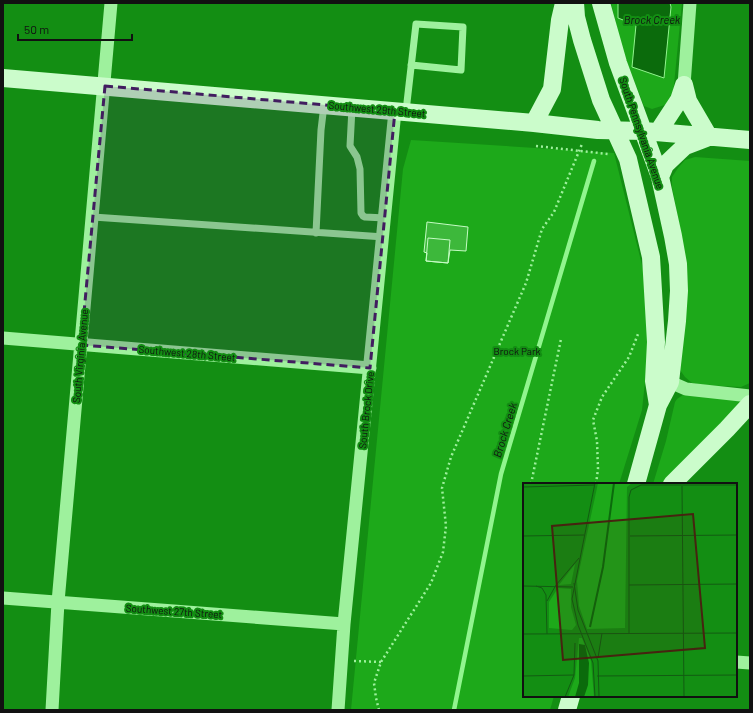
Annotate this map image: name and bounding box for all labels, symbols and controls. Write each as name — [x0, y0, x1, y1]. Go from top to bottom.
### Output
water label: Brock Creek — [624, 13, 681, 26]
scale bar — [18, 16, 132, 42]
text: 50 m — [24, 22, 49, 36]
street label: South Pennsylvania Avenue — [617, 75, 667, 191]
street label: Southwest 29th Street — [328, 99, 426, 119]
street label: South Virginia Avenue — [70, 308, 90, 404]
street label: Southwest 28th Street — [138, 343, 236, 363]
park label: Brock Park — [493, 345, 541, 357]
street label: South Brock Drive — [356, 371, 376, 449]
water label: Brock Creek — [490, 400, 519, 459]
inset map — [523, 483, 737, 697]
street label: Southwest 27th Street — [125, 602, 223, 620]

